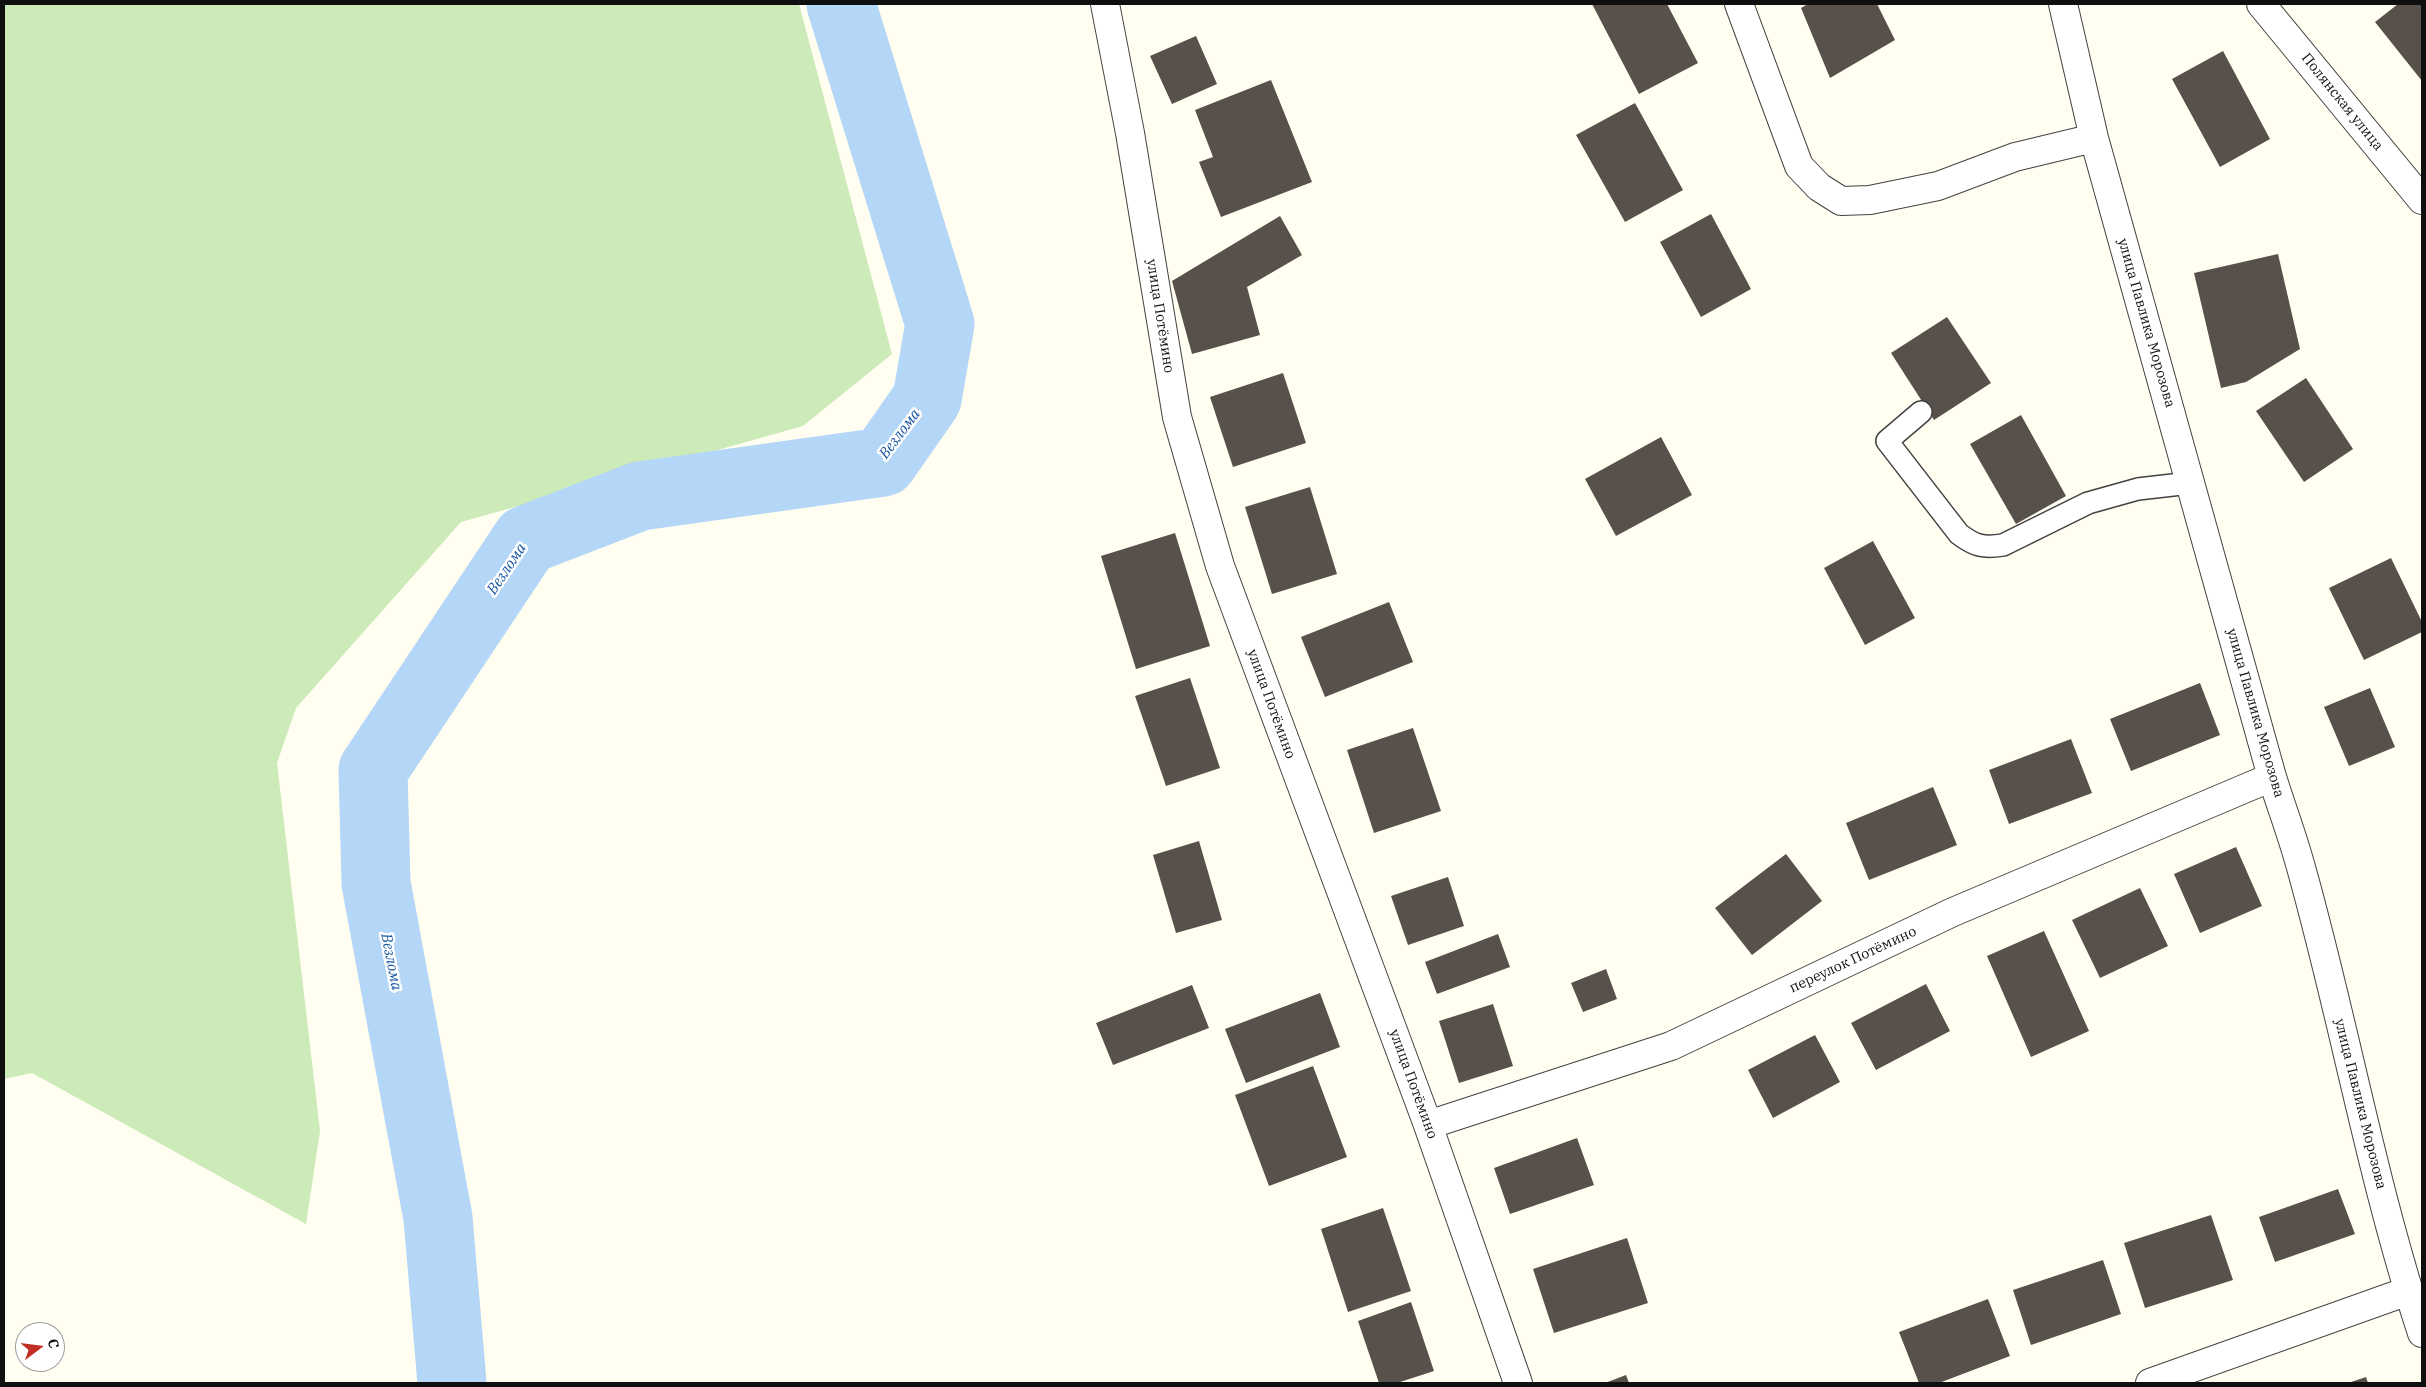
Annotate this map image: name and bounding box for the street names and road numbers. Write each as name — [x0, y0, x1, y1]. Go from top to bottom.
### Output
street label: Полянская улица — [2298, 50, 2386, 154]
street label: улица Павлика Морозова — [2114, 237, 2178, 409]
street label: улица Потёмино — [1143, 258, 1177, 374]
street label: улица Павлика Морозова — [2223, 627, 2287, 799]
street label: улица Потёмино — [1243, 647, 1299, 761]
street label: переулок Потёмино — [1787, 923, 1919, 997]
street label: улица Павлика Морозова — [2331, 1017, 2389, 1191]
street label: улица Потёмино — [1385, 1027, 1441, 1141]

